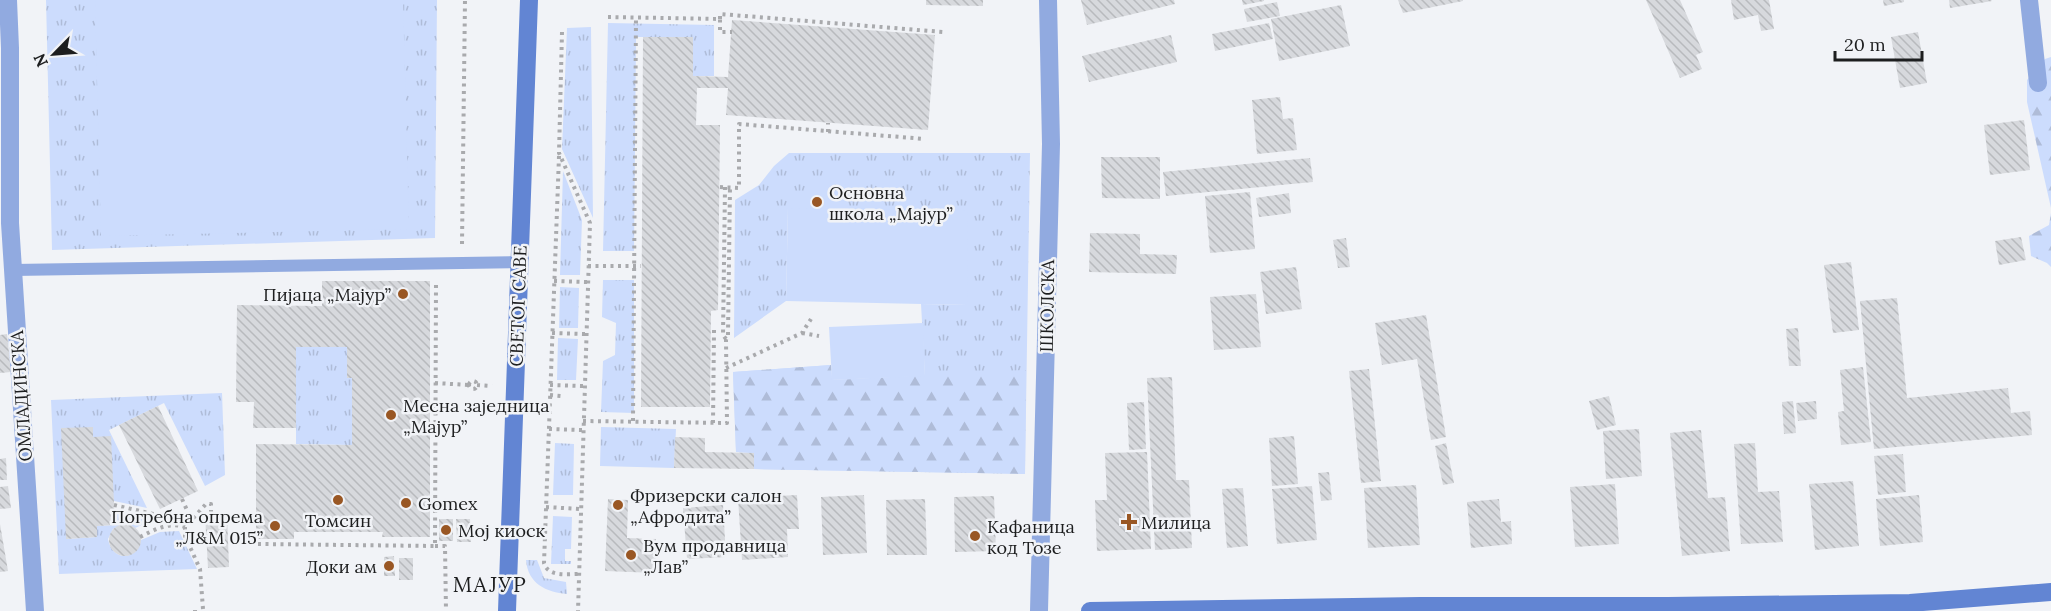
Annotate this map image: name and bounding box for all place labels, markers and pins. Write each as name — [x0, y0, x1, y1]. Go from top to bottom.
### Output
place label: Основна школа „Мајур” — [829, 181, 953, 225]
marker: Основна школа „Мајур” — [810, 195, 824, 209]
place label: Пијаца „Мајур” — [263, 283, 391, 306]
marker: Пијаца „Мајур” — [396, 287, 410, 301]
place label: Месна заједница „Мајур” — [403, 394, 549, 438]
marker: Месна заједница „Мајур” — [384, 408, 398, 422]
place label: Фризерски салон „Афродита” — [630, 484, 782, 528]
place label: Gomex — [418, 492, 478, 515]
marker: Томсин — [331, 493, 345, 507]
marker: Gomex — [399, 496, 413, 510]
marker: Фризерски салон „Афродита” — [611, 498, 625, 512]
place label: Погребна опрема „Л&М 015” — [111, 505, 263, 549]
place label: Томсин — [305, 509, 371, 532]
place label: Милица — [1141, 511, 1211, 534]
place label: Кафаница код Тозе — [987, 515, 1075, 559]
marker: Милица — [1122, 515, 1136, 529]
marker: Погребна опрема „Л&М 015” — [268, 519, 282, 533]
place label: Мој киоск — [458, 519, 546, 542]
marker: Мој киоск — [439, 523, 453, 537]
marker: Кафаница код Тозе — [968, 529, 982, 543]
place label: Вум продавница „Лав” — [643, 534, 786, 578]
marker: Вум продавница „Лав” — [624, 548, 638, 562]
place label: Доки ам — [306, 555, 377, 578]
marker: Доки ам — [382, 559, 396, 573]

